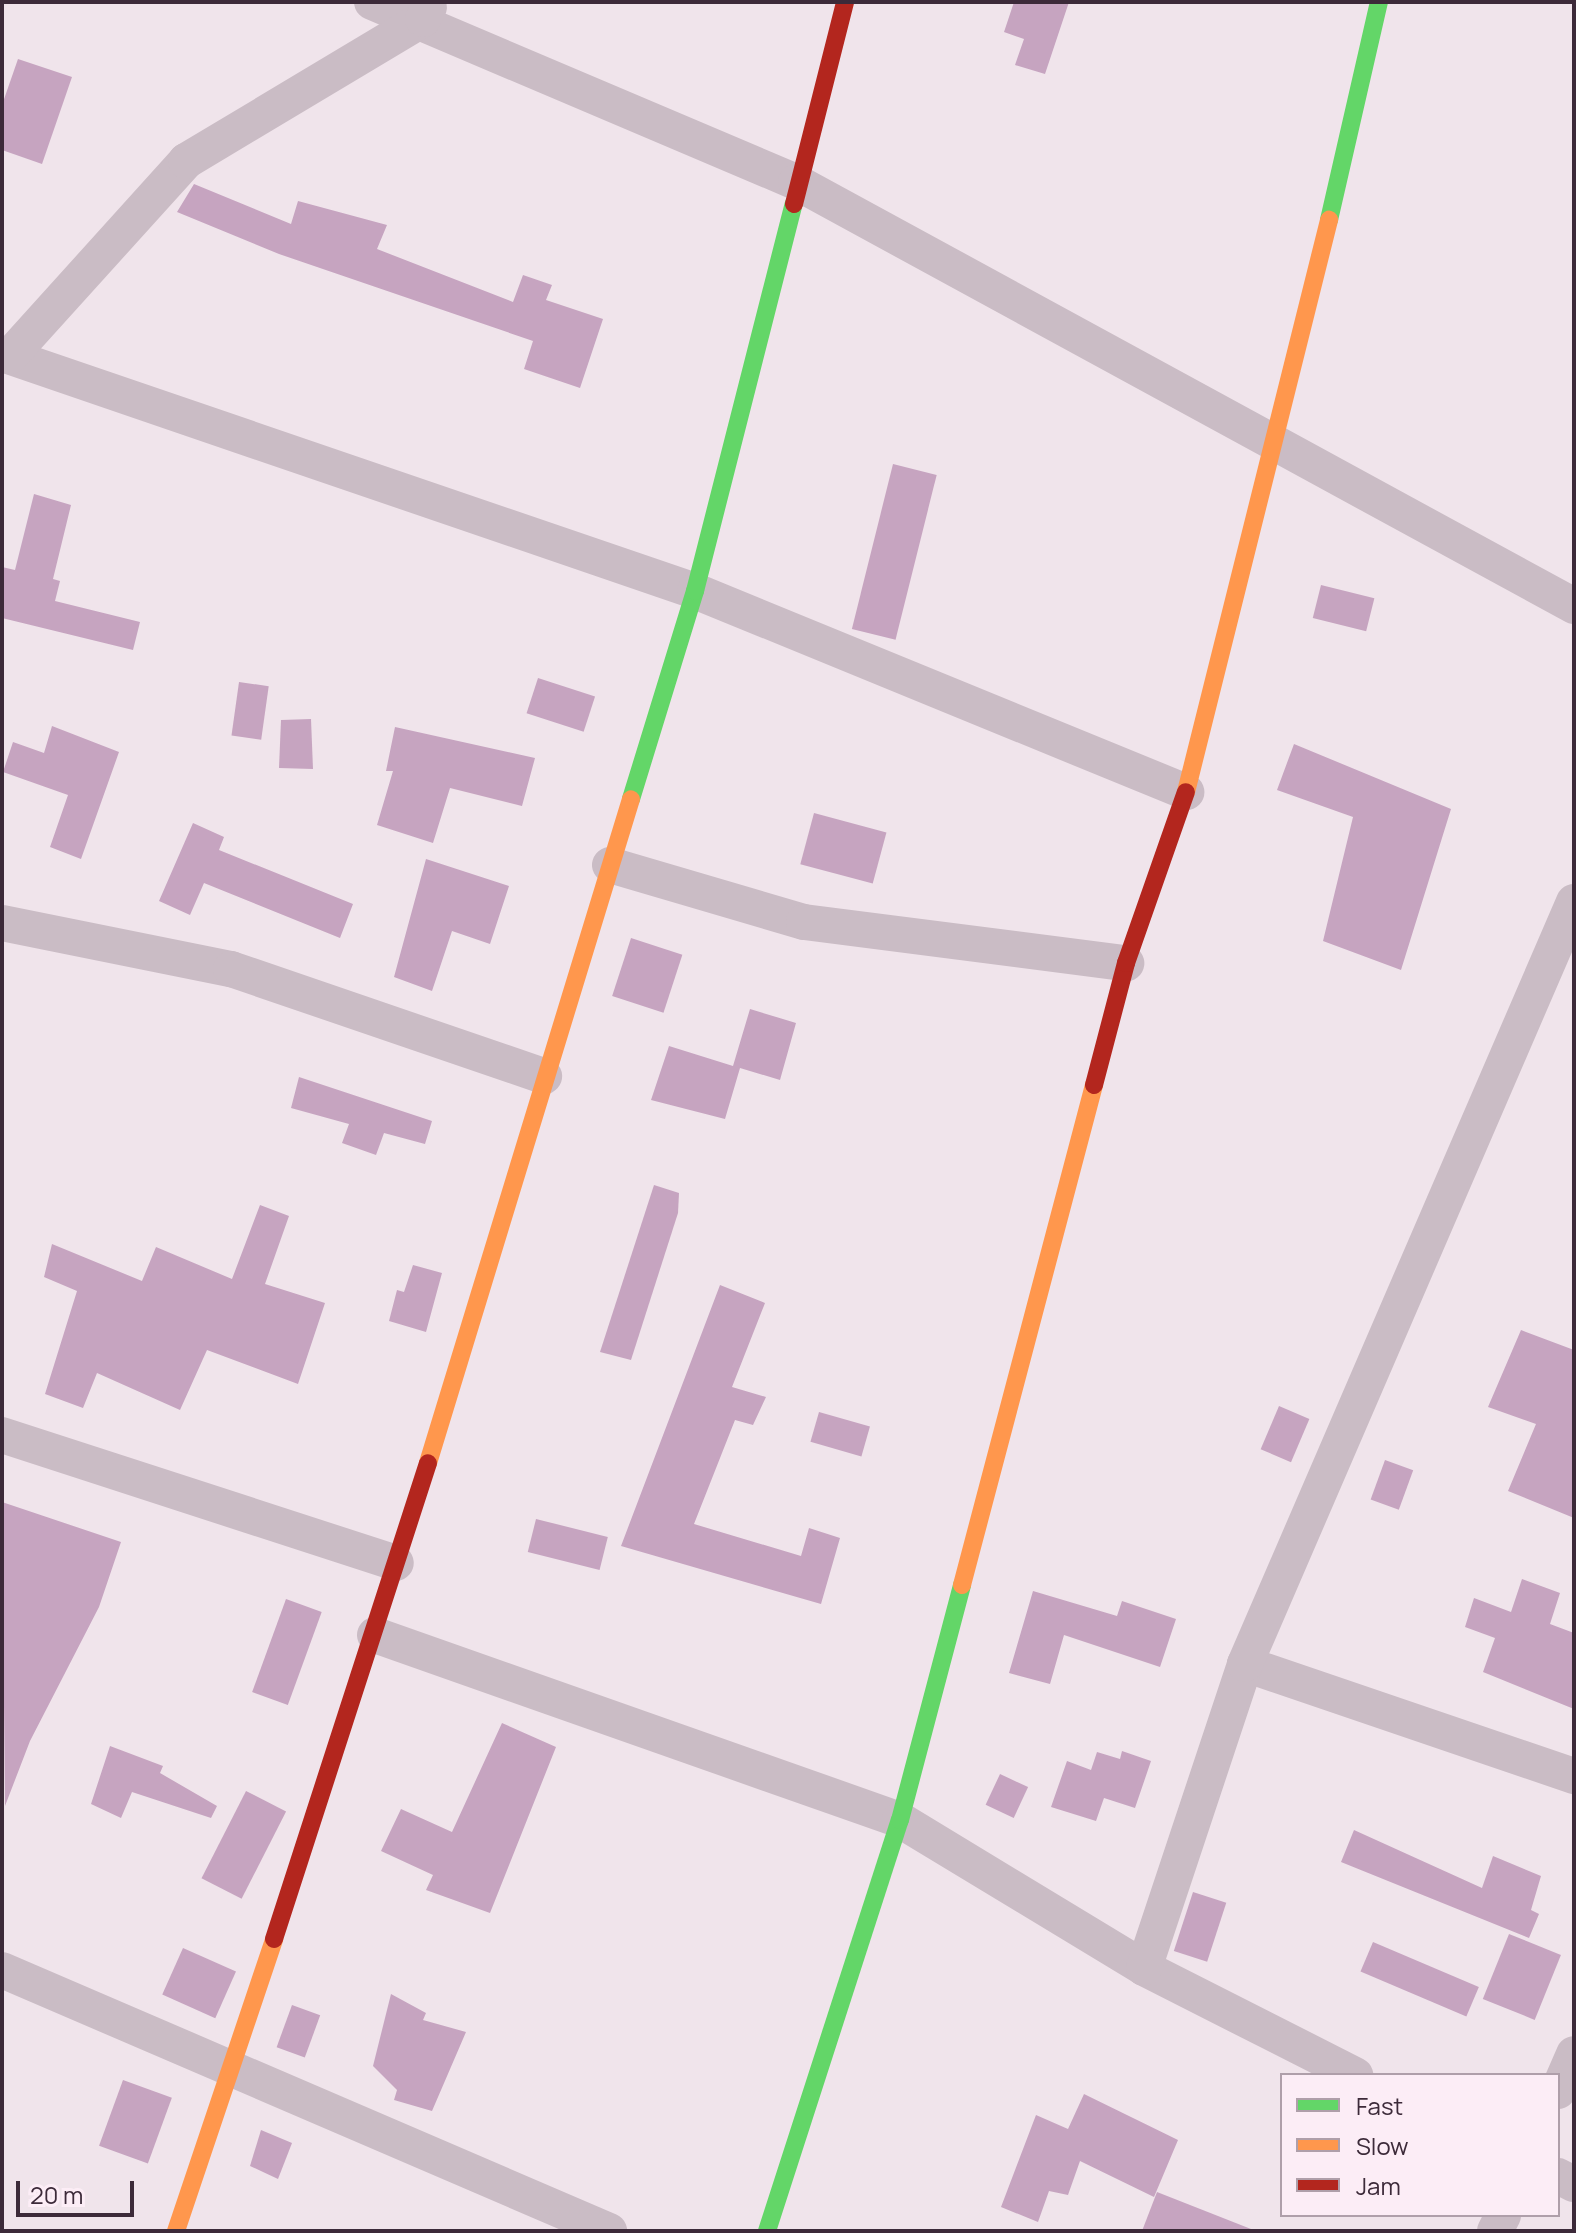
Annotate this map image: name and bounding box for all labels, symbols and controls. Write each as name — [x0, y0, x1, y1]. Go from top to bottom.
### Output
legend — [1280, 2073, 1560, 2217]
text: Fast — [1356, 2089, 1403, 2122]
text: Slow — [1356, 2129, 1409, 2162]
scale bar — [20, 2165, 138, 2215]
text: Jam — [1356, 2169, 1401, 2202]
text: 20 m — [30, 2178, 83, 2211]

